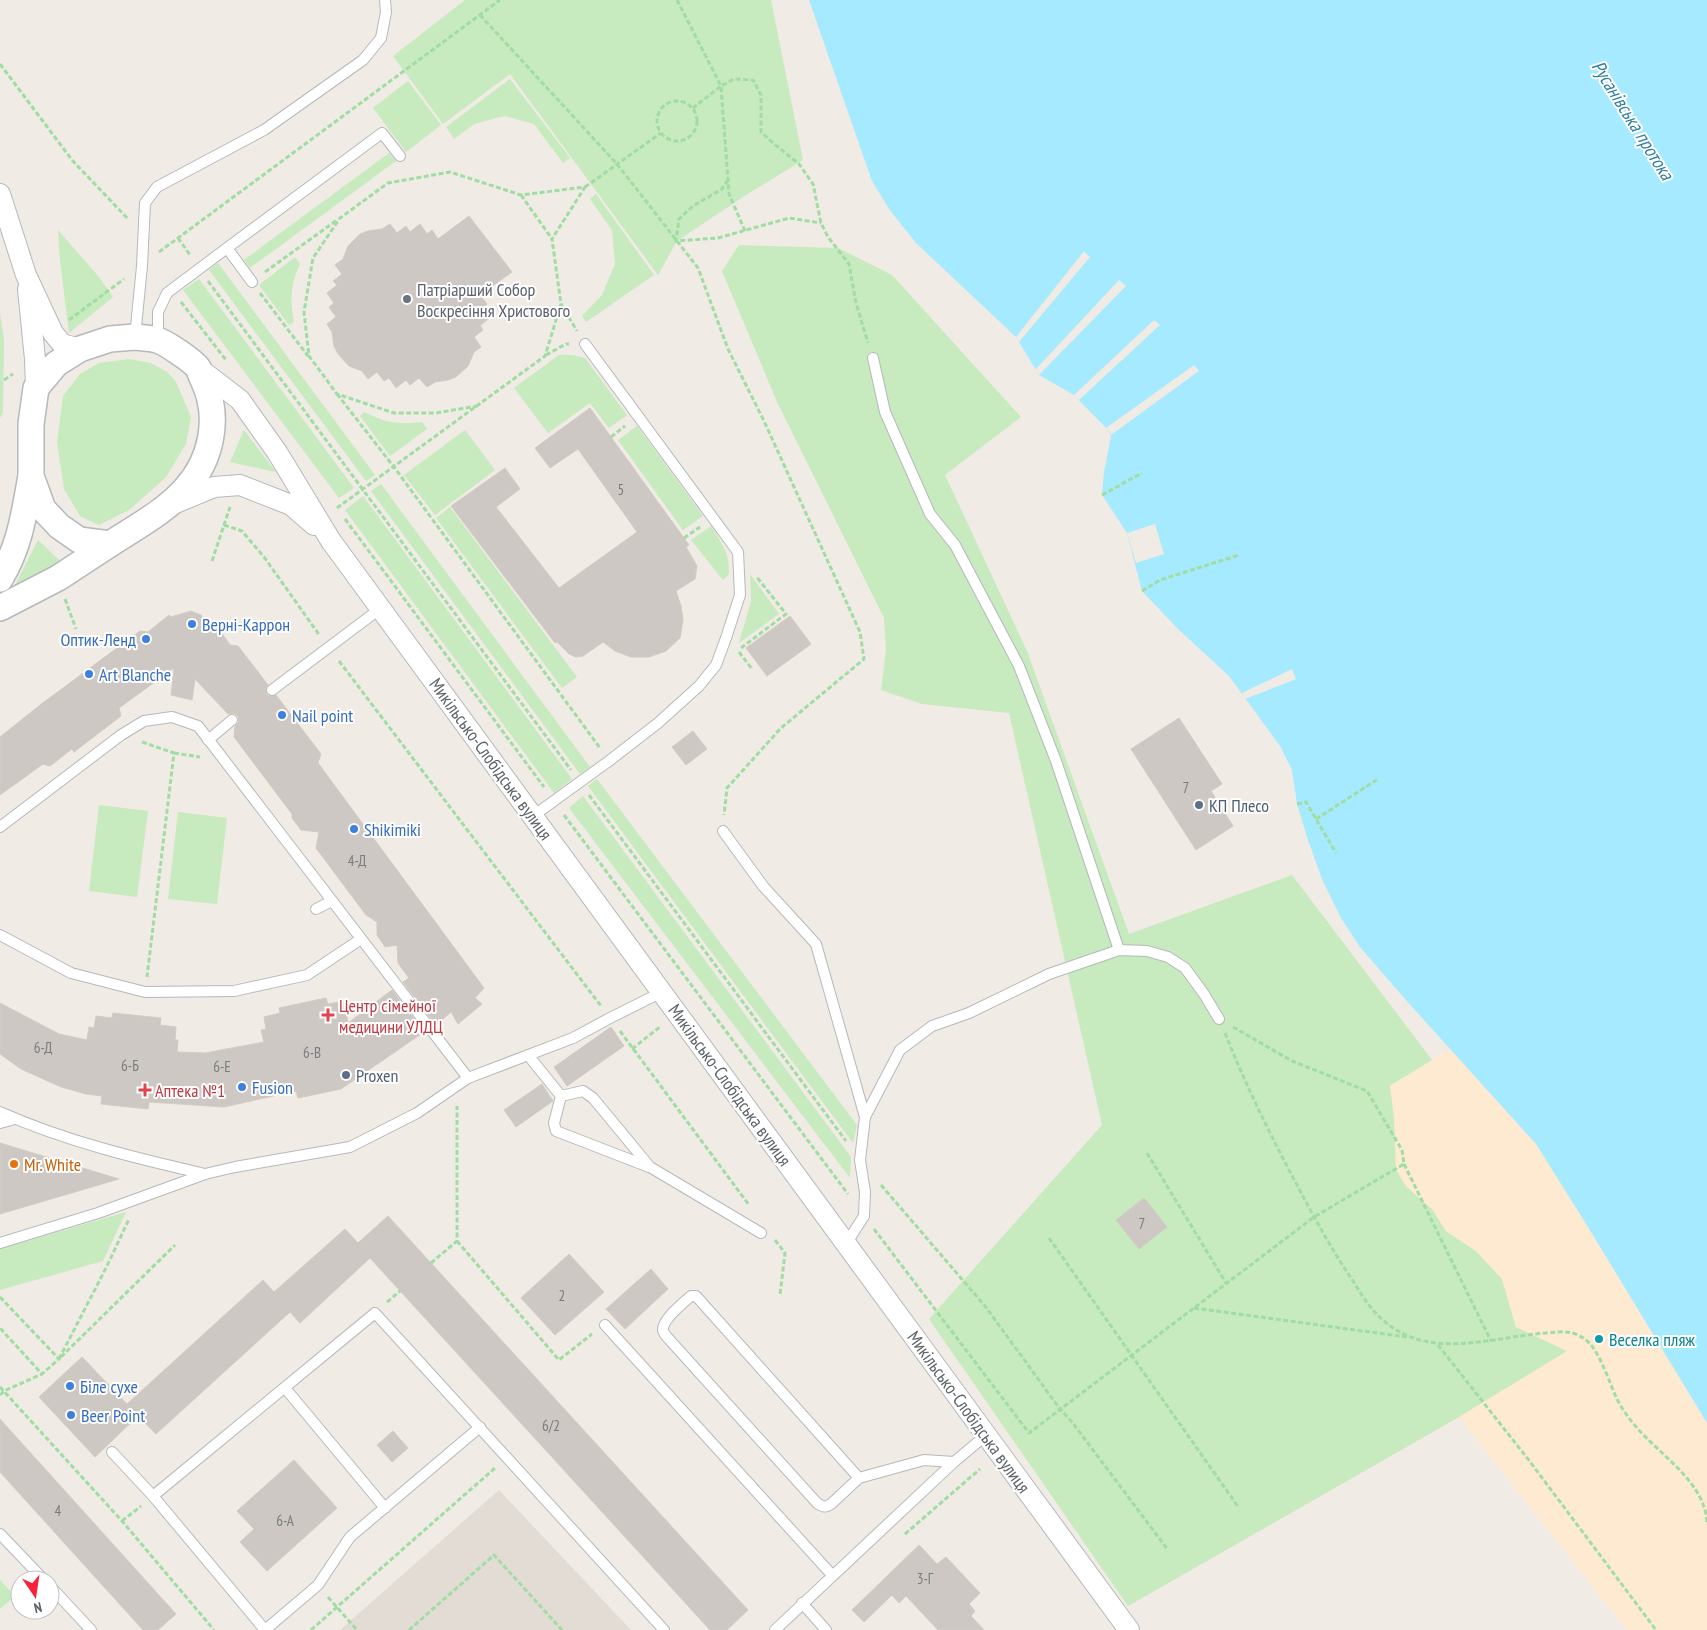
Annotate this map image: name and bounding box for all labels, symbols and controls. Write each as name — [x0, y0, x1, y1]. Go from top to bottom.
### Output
water label: Русанівська протока — [1587, 56, 1680, 185]
place label: Патріарший Собор Воскресіння Христового — [417, 278, 571, 322]
marker: Патріарший Собор Воскресіння Христового — [401, 293, 413, 305]
house number: 5 — [618, 480, 624, 499]
place label: Верні-Каррон — [202, 613, 290, 636]
marker: Верні-Каррон — [186, 618, 198, 630]
place label: Оптик-Ленд — [60, 628, 136, 651]
marker: Оптик-Ленд — [140, 633, 152, 645]
place label: Art Blanche — [99, 663, 171, 686]
marker: Art Blanche — [83, 668, 95, 680]
street label: Микільсько-Слобідська вулиця — [424, 674, 558, 845]
place label: Nail point — [292, 704, 353, 727]
marker: Nail point — [276, 709, 288, 721]
house number: 7 — [1183, 778, 1189, 797]
place label: КП Плесо — [1209, 794, 1269, 817]
marker: КП Плесо — [1193, 799, 1205, 811]
place label: Shikimiki — [364, 818, 421, 841]
marker: Shikimiki — [348, 823, 360, 835]
house number: 4-Д — [348, 851, 366, 870]
place label: Центр сімейної медицини УЛДЦ — [339, 994, 443, 1038]
street label: Микільсько-Слобідська вулиця — [663, 1000, 797, 1171]
marker: Центр сімейної медицини УЛДЦ — [321, 1008, 335, 1022]
house number: 6-Д — [34, 1038, 52, 1057]
house number: 6-В — [303, 1043, 321, 1062]
house number: 6-Б — [121, 1056, 139, 1075]
house number: 6-Е — [213, 1057, 231, 1076]
place label: Proxen — [356, 1064, 398, 1087]
marker: Proxen — [340, 1069, 352, 1081]
place label: Fusion — [252, 1076, 293, 1099]
place label: Аптека №1 — [155, 1079, 225, 1102]
marker: Fusion — [236, 1081, 248, 1093]
marker: Аптека №1 — [139, 1084, 151, 1096]
place label: Mr. White — [24, 1153, 81, 1176]
marker: Mr. White — [8, 1158, 20, 1170]
house number: 7 — [1139, 1214, 1145, 1233]
house number: 2 — [559, 1286, 565, 1305]
street label: Микільсько-Слобідська вулиця — [902, 1327, 1036, 1498]
place label: Веселка пляж — [1609, 1328, 1695, 1351]
marker: Веселка пляж — [1593, 1333, 1605, 1345]
place label: Біле сухе — [80, 1375, 138, 1398]
marker: Біле сухе — [64, 1380, 76, 1392]
place label: Beer Point — [81, 1404, 145, 1427]
marker: Beer Point — [65, 1409, 77, 1421]
house number: 6/2 — [542, 1416, 560, 1435]
house number: 4 — [55, 1501, 62, 1520]
house number: 6-А — [276, 1511, 295, 1530]
house number: 3-Г — [917, 1569, 934, 1588]
north arrow — [10, 1570, 60, 1620]
text: N — [32, 1598, 44, 1617]

